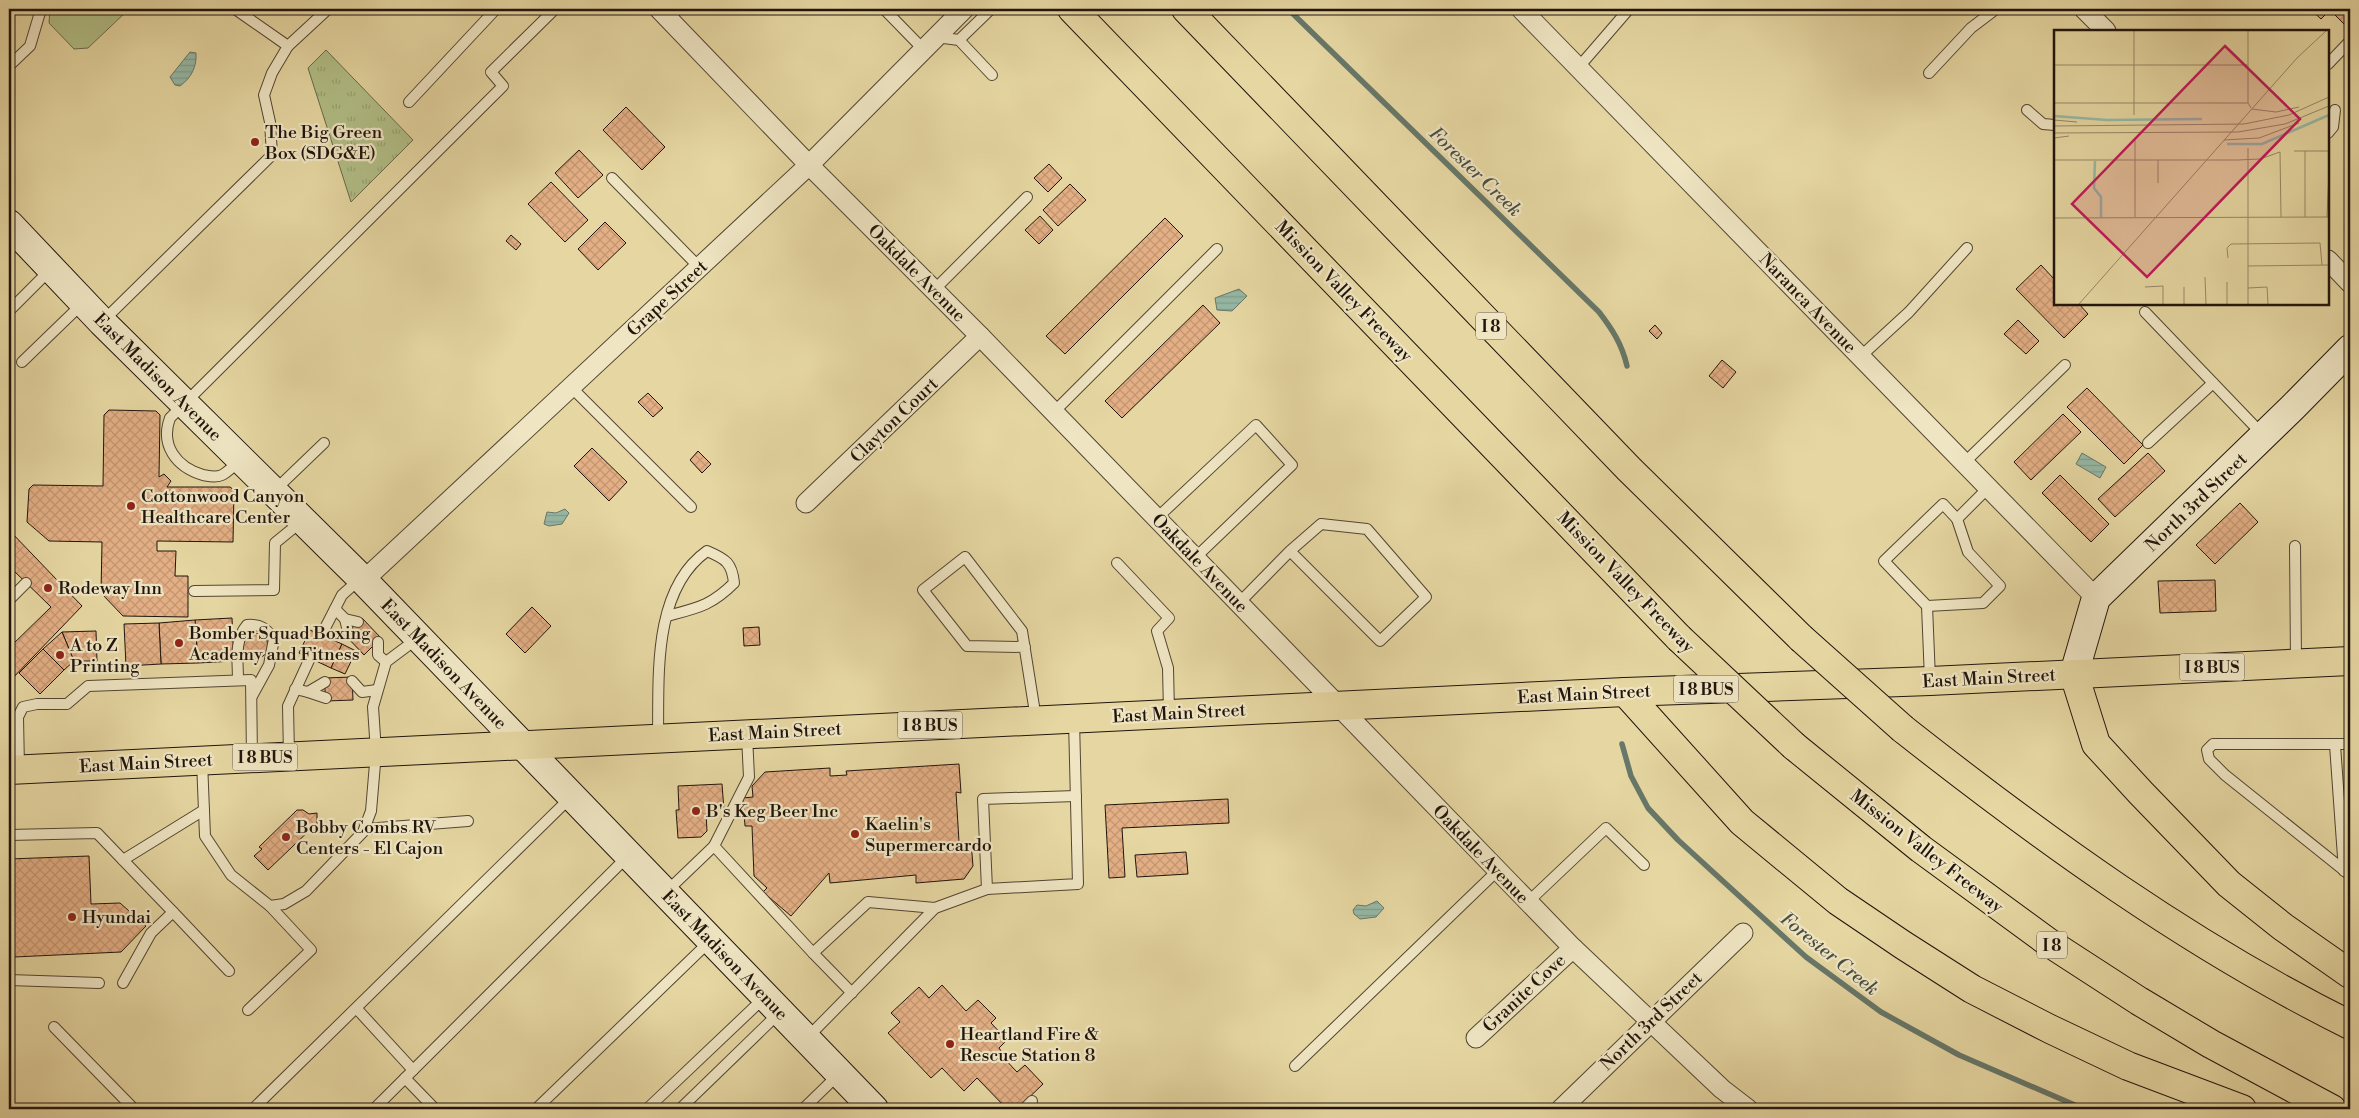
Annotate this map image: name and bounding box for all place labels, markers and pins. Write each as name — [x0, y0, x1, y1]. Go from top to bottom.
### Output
place label: The Big Green Box (SDG&E) — [264, 121, 383, 165]
marker: The Big Green Box (SDG&E) — [249, 136, 261, 148]
place label: Cottonwood Canyon Healthcare Center — [141, 485, 305, 529]
marker: Cottonwood Canyon Healthcare Center — [125, 500, 137, 512]
place label: Rodeway Inn — [58, 577, 162, 600]
marker: Rodeway Inn — [42, 582, 54, 594]
place label: Bomber Squad Boxing Academy and Fitness — [188, 622, 371, 666]
place label: A to Z Printing — [69, 634, 140, 678]
marker: Bomber Squad Boxing Academy and Fitness — [173, 637, 185, 649]
marker: A to Z Printing — [54, 649, 66, 661]
place label: B's Keg Beer Inc — [705, 800, 838, 823]
marker: B's Keg Beer Inc — [690, 805, 702, 817]
place label: Kaelin's Supermercardo — [865, 813, 992, 857]
place label: Bobby Combs RV Centers - El Cajon — [295, 816, 444, 860]
marker: Kaelin's Supermercardo — [849, 828, 861, 840]
marker: Bobby Combs RV Centers - El Cajon — [280, 831, 292, 843]
place label: Hyundai — [82, 906, 151, 929]
marker: Hyundai — [66, 911, 78, 923]
place label: Heartland Fire & Rescue Station 8 — [960, 1023, 1100, 1067]
marker: Heartland Fire & Rescue Station 8 — [944, 1038, 956, 1050]

